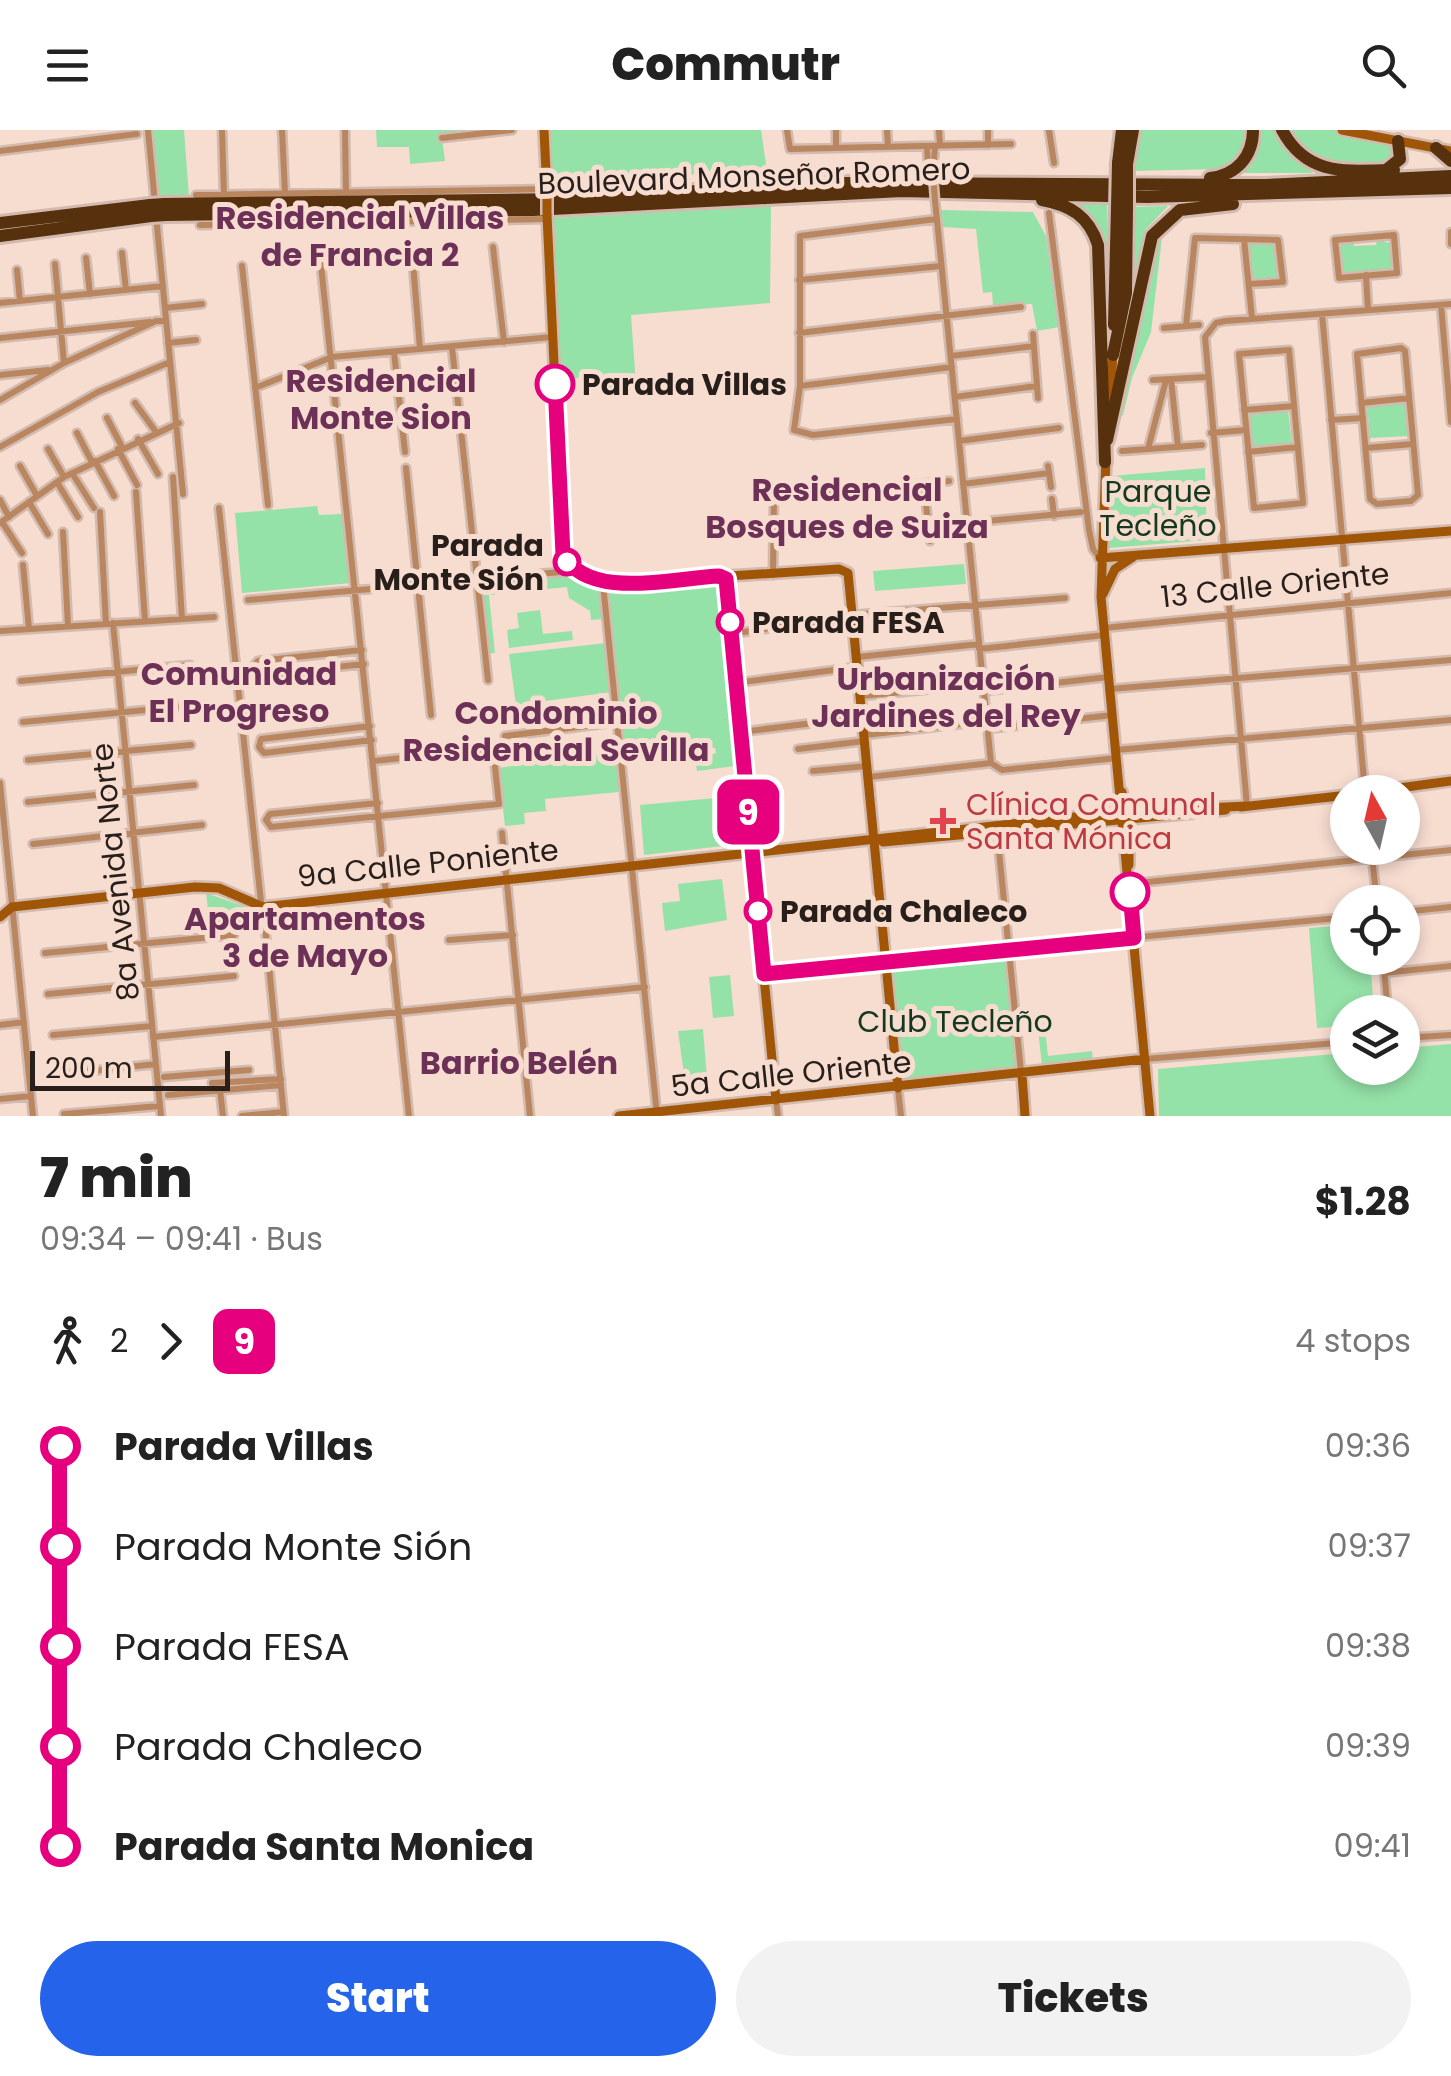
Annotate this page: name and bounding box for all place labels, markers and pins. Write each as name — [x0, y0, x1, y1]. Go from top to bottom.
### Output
place label: Parada Villas — [582, 363, 787, 406]
marker: Parada Villas — [536, 365, 574, 403]
place label: Parada Monte Sión — [373, 524, 544, 601]
marker: Parada Monte Sión — [554, 549, 580, 575]
place label: Parada FESA — [752, 601, 945, 644]
marker: Parada FESA — [717, 609, 743, 635]
place label: Clínica Comunal Santa Mónica — [966, 783, 1216, 860]
marker: Clínica Comunal Santa Mónica — [930, 808, 956, 834]
unlabelled marker — [1111, 873, 1149, 911]
place label: Parada Chaleco — [780, 890, 1027, 933]
marker: Parada Chaleco — [745, 898, 771, 924]

